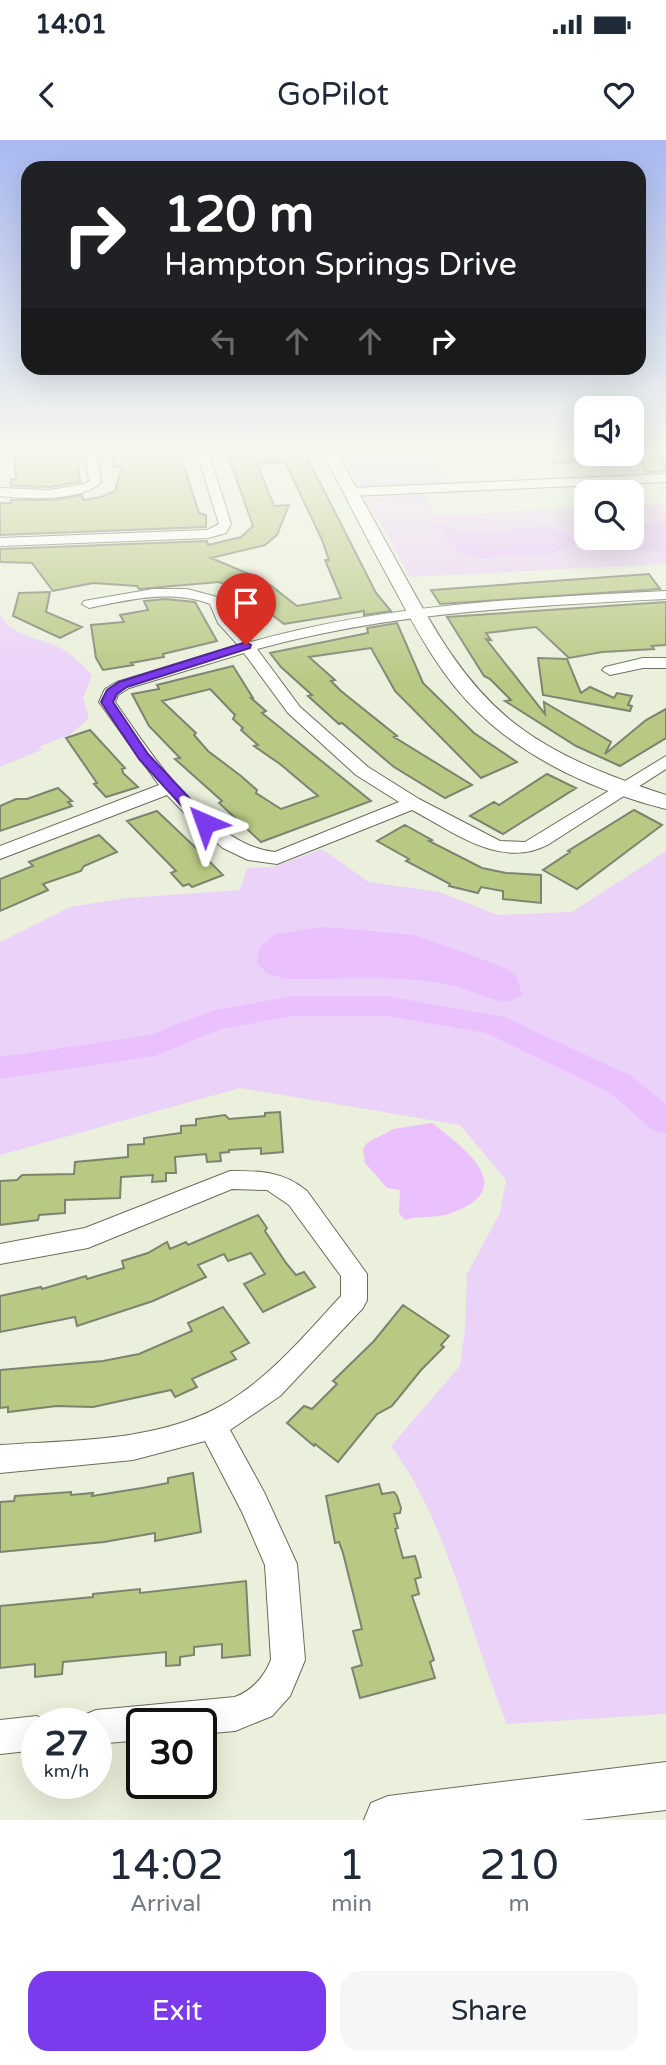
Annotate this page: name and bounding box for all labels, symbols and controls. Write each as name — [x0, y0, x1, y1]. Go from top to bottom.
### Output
text: 14:01 — [35, 9, 107, 40]
icon: back — [28, 76, 66, 114]
text: GoPilot — [277, 76, 389, 114]
icon: heart — [600, 76, 638, 114]
text: 120 m — [164, 186, 314, 245]
icon: right — [49, 189, 140, 280]
text: Hampton Springs Drive — [164, 246, 517, 284]
icon: left — [205, 322, 243, 360]
icon: ahead — [278, 322, 316, 360]
icon: ahead — [351, 322, 389, 360]
icon: right — [424, 322, 462, 360]
map controls — [574, 396, 644, 550]
button: sound — [574, 396, 644, 466]
button: search — [574, 480, 644, 550]
pin — [216, 573, 276, 645]
icon: arrive — [227, 584, 265, 622]
position arrow — [168, 786, 242, 860]
speed limit sign: 30 — [126, 1708, 217, 1799]
text: 27 — [45, 1723, 88, 1765]
text: km/h — [44, 1760, 89, 1782]
text: 14:02 — [107, 1840, 224, 1891]
text: 1 — [338, 1840, 365, 1891]
text: 210 — [479, 1840, 559, 1891]
text: Arrival — [130, 1890, 201, 1918]
text: min — [331, 1890, 372, 1918]
text: m — [508, 1890, 530, 1918]
button: Exit — [28, 1971, 326, 2051]
button: Share — [340, 1971, 638, 2051]

